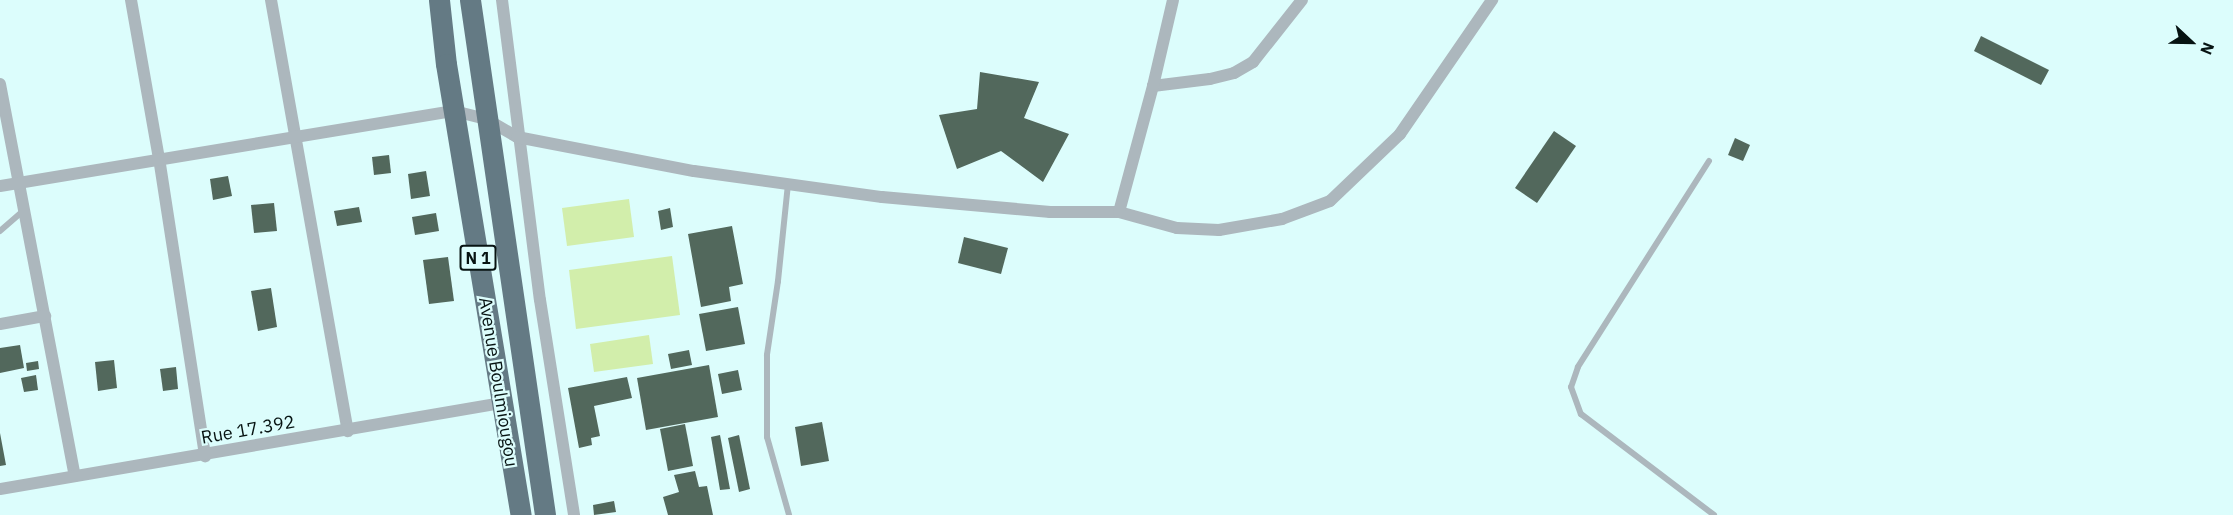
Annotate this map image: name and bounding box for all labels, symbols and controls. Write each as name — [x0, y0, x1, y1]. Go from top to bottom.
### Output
north arrow — [2161, 12, 2221, 72]
text: N — [2196, 40, 2219, 58]
road number: N 1 — [458, 245, 498, 271]
street label: Avenue Boulmiougou — [474, 296, 522, 468]
street label: Rue 17.392 — [199, 411, 297, 449]

